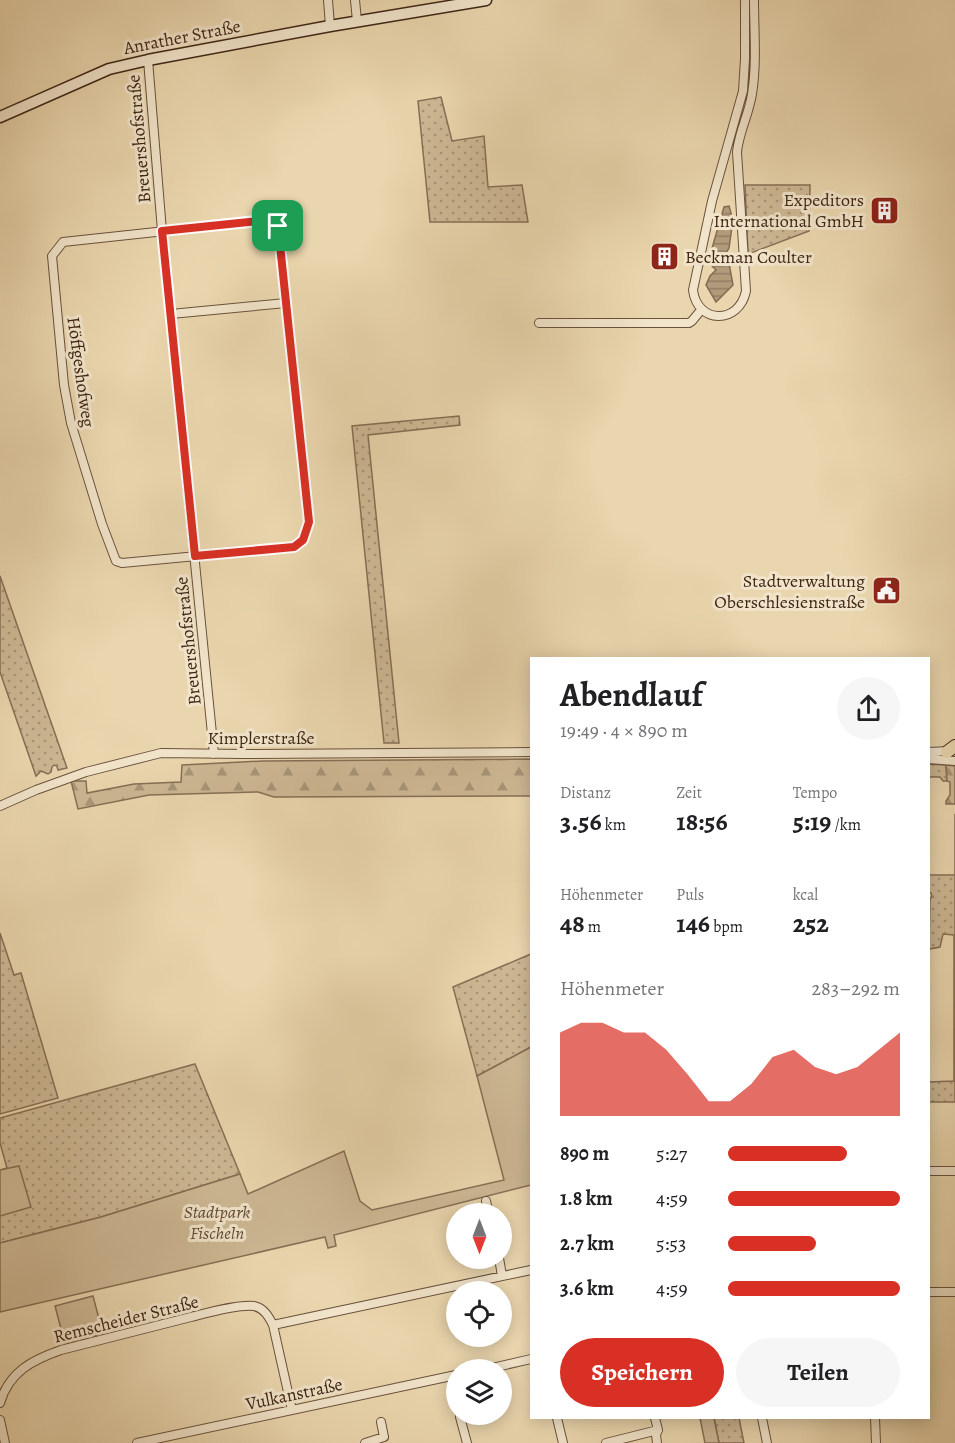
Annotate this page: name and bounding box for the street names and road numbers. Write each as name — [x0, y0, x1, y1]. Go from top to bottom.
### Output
street label: Anrather Straße — [121, 14, 242, 60]
street label: Breuershofstraße — [121, 74, 157, 204]
street label: Höffgeshofweg — [61, 315, 101, 429]
street label: Breuershofstraße — [169, 576, 207, 706]
street label: Kimplerstraße — [207, 726, 315, 750]
street label: Remscheider Straße — [51, 1289, 201, 1349]
street label: Vulkanstraße — [243, 1372, 345, 1416]

